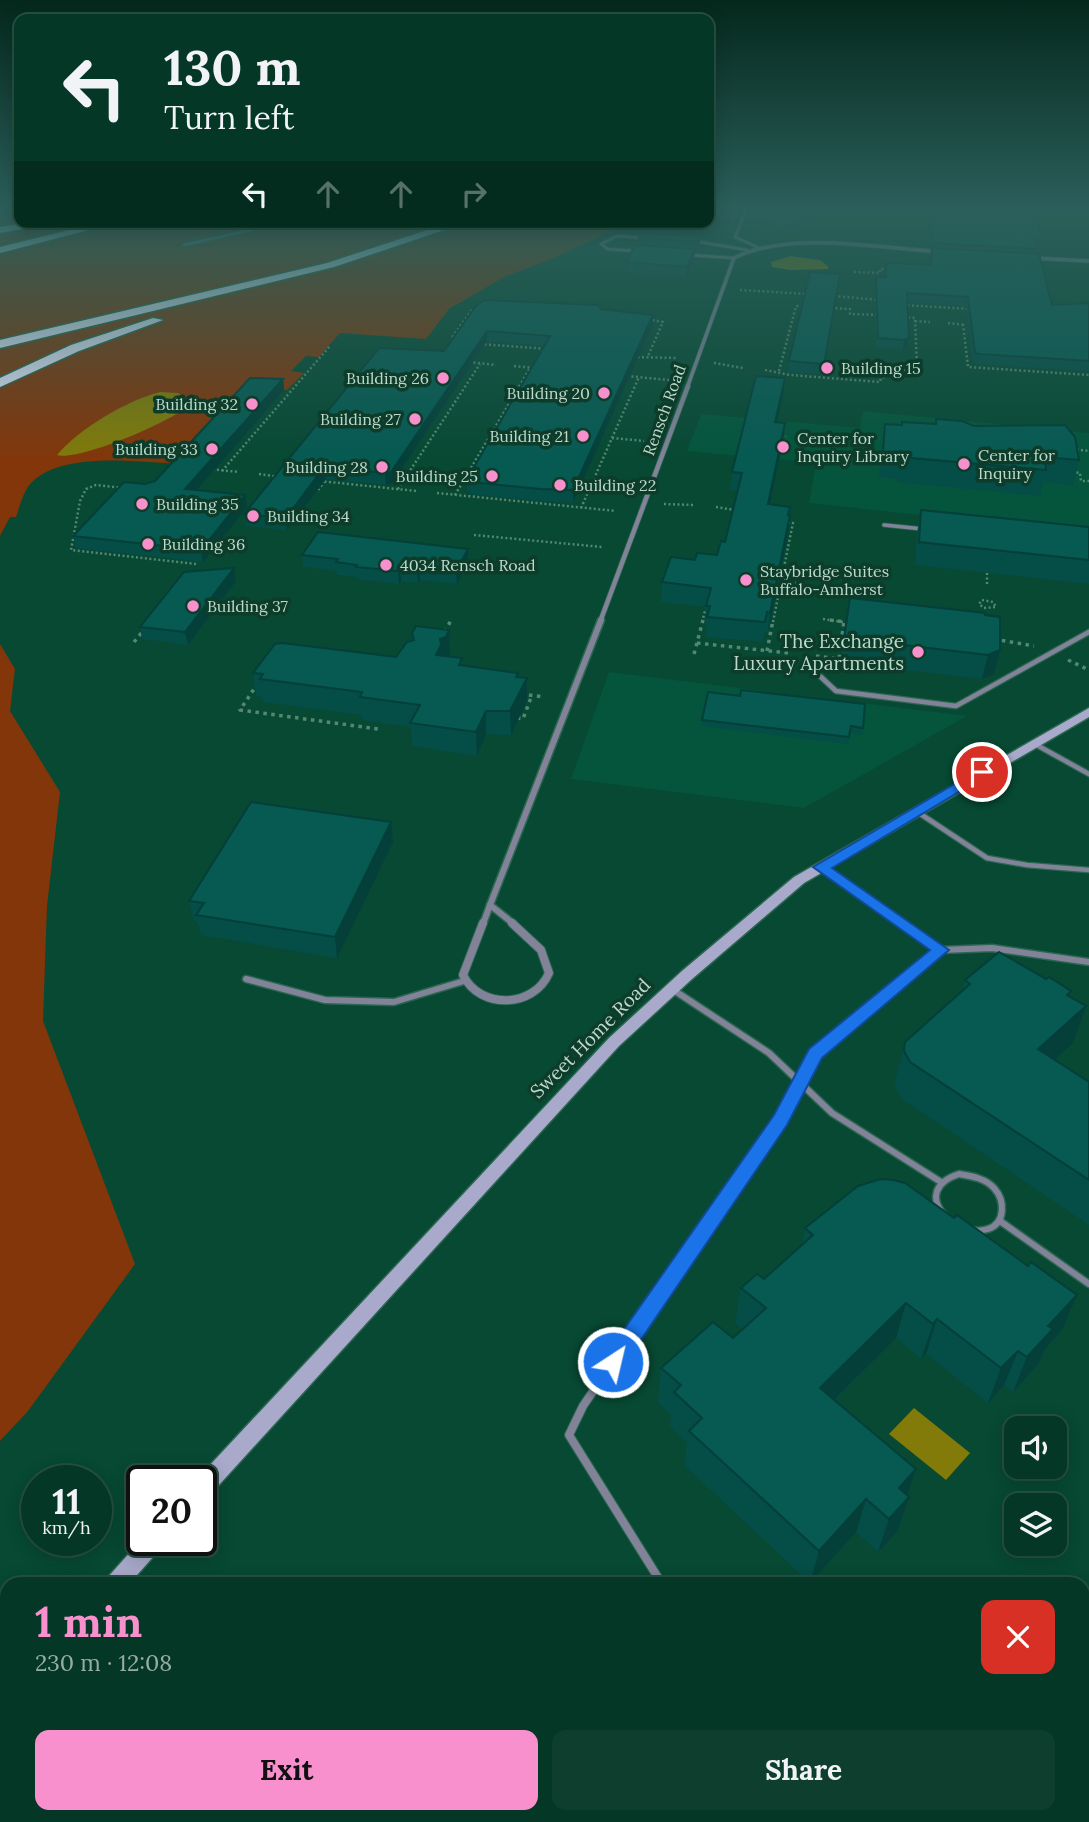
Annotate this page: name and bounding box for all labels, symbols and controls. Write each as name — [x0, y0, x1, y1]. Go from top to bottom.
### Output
text: 130 m — [164, 36, 300, 98]
icon: left — [49, 42, 140, 133]
text: Turn left — [164, 97, 294, 138]
icon: left — [236, 175, 274, 213]
icon: ahead — [309, 175, 347, 213]
icon: ahead — [382, 175, 420, 213]
icon: right — [455, 175, 493, 213]
place label: Building 15 — [841, 358, 921, 378]
marker: Building 15 — [819, 360, 835, 376]
street label: Rensch Road — [638, 361, 690, 458]
place label: Building 26 — [346, 368, 429, 388]
marker: Building 26 — [435, 370, 451, 386]
place label: Building 20 — [506, 383, 590, 403]
marker: Building 20 — [596, 385, 612, 401]
place label: Building 32 — [155, 394, 238, 414]
marker: Building 32 — [244, 396, 260, 412]
place label: Building 27 — [320, 409, 402, 429]
marker: Building 27 — [407, 411, 423, 427]
place label: Building 21 — [490, 426, 569, 446]
marker: Building 21 — [575, 428, 591, 444]
place label: Center for Inquiry Library — [797, 428, 909, 466]
place label: Building 33 — [115, 439, 198, 459]
marker: Center for Inquiry Library — [775, 439, 791, 455]
marker: Building 33 — [204, 441, 220, 457]
place label: Center for Inquiry — [978, 445, 1055, 483]
marker: Center for Inquiry — [956, 456, 972, 472]
place label: Building 28 — [285, 457, 368, 477]
marker: Building 28 — [374, 459, 390, 475]
place label: Building 25 — [396, 466, 478, 486]
marker: Building 25 — [484, 468, 500, 484]
place label: Building 22 — [574, 475, 656, 495]
marker: Building 22 — [552, 477, 568, 493]
place label: Building 35 — [156, 494, 239, 514]
marker: Building 35 — [134, 496, 150, 512]
place label: Building 34 — [267, 506, 350, 526]
marker: Building 34 — [245, 508, 261, 524]
place label: Building 36 — [162, 534, 245, 554]
marker: Building 36 — [140, 536, 156, 552]
place label: 4034 Rensch Road — [400, 555, 536, 575]
marker: 4034 Rensch Road — [378, 557, 394, 573]
place label: Staybridge Suites Buffalo-Amherst — [760, 561, 889, 599]
marker: Staybridge Suites Buffalo-Amherst — [738, 572, 754, 588]
place label: Building 37 — [207, 596, 289, 616]
marker: Building 37 — [185, 598, 201, 614]
place label: The Exchange Luxury Apartments — [733, 629, 904, 675]
marker: The Exchange Luxury Apartments — [910, 644, 926, 660]
pin — [952, 742, 1012, 802]
icon: arrive — [963, 753, 1001, 791]
street label: Sweet Home Road — [525, 973, 655, 1103]
position arrow — [576, 1325, 650, 1399]
map controls — [1004, 1416, 1067, 1556]
button: sound — [1004, 1416, 1067, 1479]
speed limit sign: 20 — [126, 1465, 217, 1556]
text: 11 — [52, 1479, 81, 1524]
button: layers — [1004, 1493, 1067, 1556]
text: km/h — [42, 1516, 91, 1539]
text: 1 min — [35, 1595, 142, 1649]
button: close — [981, 1600, 1055, 1674]
text: 230 m · 12:08 — [35, 1648, 172, 1677]
button: Exit — [35, 1730, 538, 1810]
button: Share — [552, 1730, 1055, 1810]

